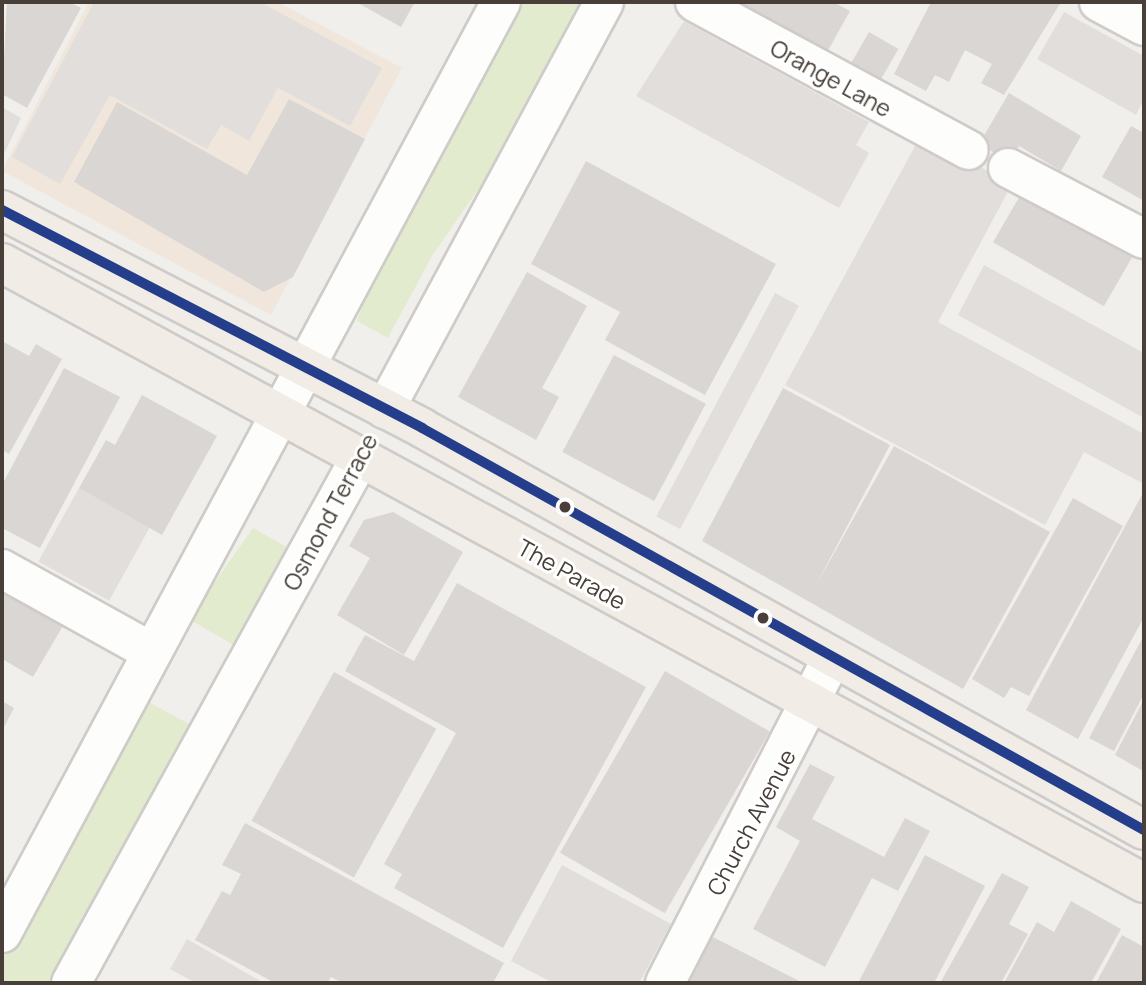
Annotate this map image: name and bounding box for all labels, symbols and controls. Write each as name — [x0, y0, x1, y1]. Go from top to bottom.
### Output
street label: Orange Lane — [766, 33, 896, 123]
street label: Osmond Terrace — [277, 429, 383, 595]
unlabelled marker — [558, 500, 572, 514]
street label: The Parade — [513, 533, 631, 615]
unlabelled marker — [756, 611, 770, 625]
street label: Church Avenue — [701, 744, 801, 900]

